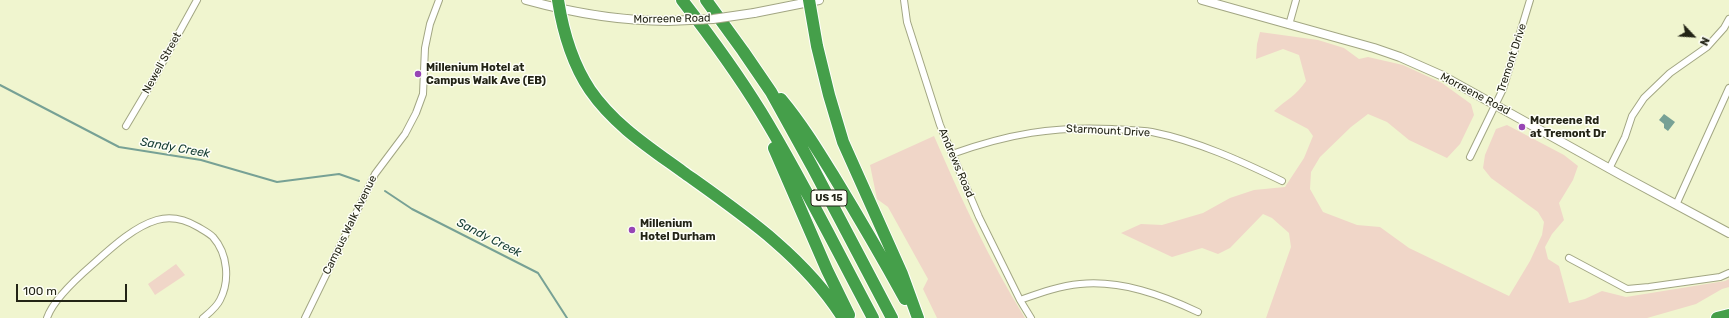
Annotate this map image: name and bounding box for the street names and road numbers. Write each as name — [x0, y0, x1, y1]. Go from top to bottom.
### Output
street label: Morreene Road — [633, 12, 711, 26]
street label: Tremont Drive — [1495, 22, 1529, 94]
street label: Newell Street — [140, 30, 184, 96]
street label: Morreene Road — [1438, 70, 1512, 118]
street label: Starmount Drive — [1066, 122, 1150, 140]
street label: Andrews Road — [936, 126, 976, 200]
street label: Campus Walk Avenue — [320, 173, 380, 277]
road number: US 15 — [811, 190, 847, 206]

